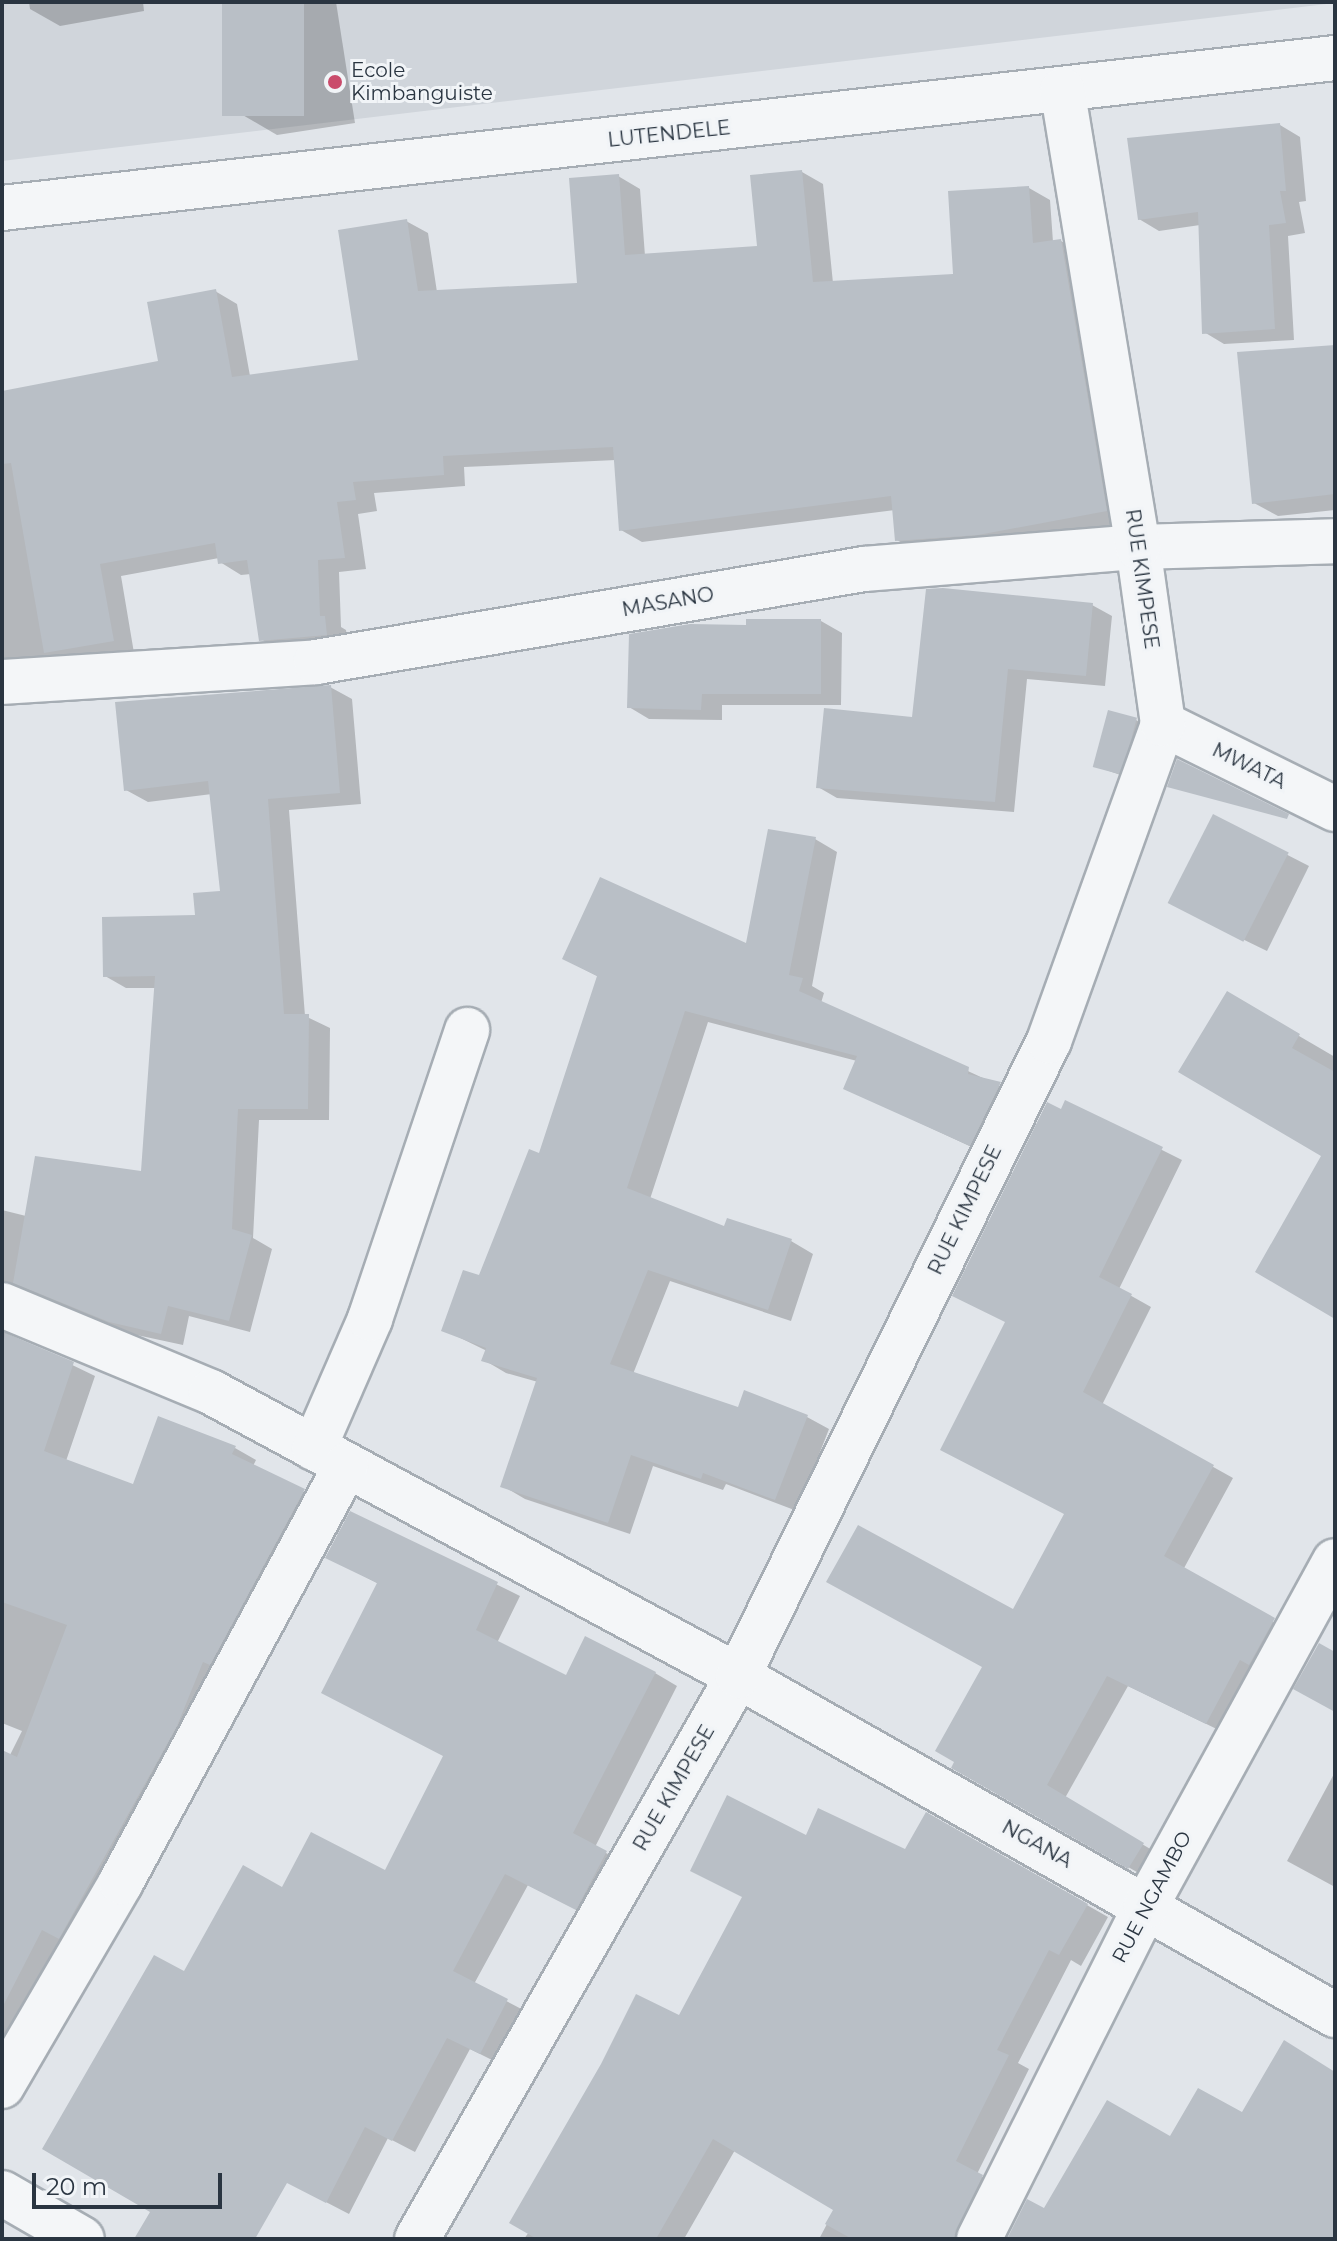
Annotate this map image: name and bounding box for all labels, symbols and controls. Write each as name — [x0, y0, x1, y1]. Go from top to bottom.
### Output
place label: Ecole Kimbanguiste — [351, 58, 493, 105]
marker: Ecole Kimbanguiste — [326, 73, 344, 91]
street label: LUTENDELE — [606, 116, 732, 152]
street label: RUE KIMPESE — [1120, 507, 1164, 651]
street label: MASANO — [620, 582, 716, 622]
street label: MWATA — [1208, 738, 1290, 794]
street label: RUE KIMPESE — [923, 1141, 1007, 1279]
street label: RUE KIMPESE — [628, 1721, 720, 1855]
street label: NGANA — [998, 1815, 1076, 1873]
street label: RUE NGAMBO — [1107, 1827, 1197, 1967]
scale bar — [36, 2157, 226, 2207]
text: 20 m — [46, 2172, 107, 2201]

